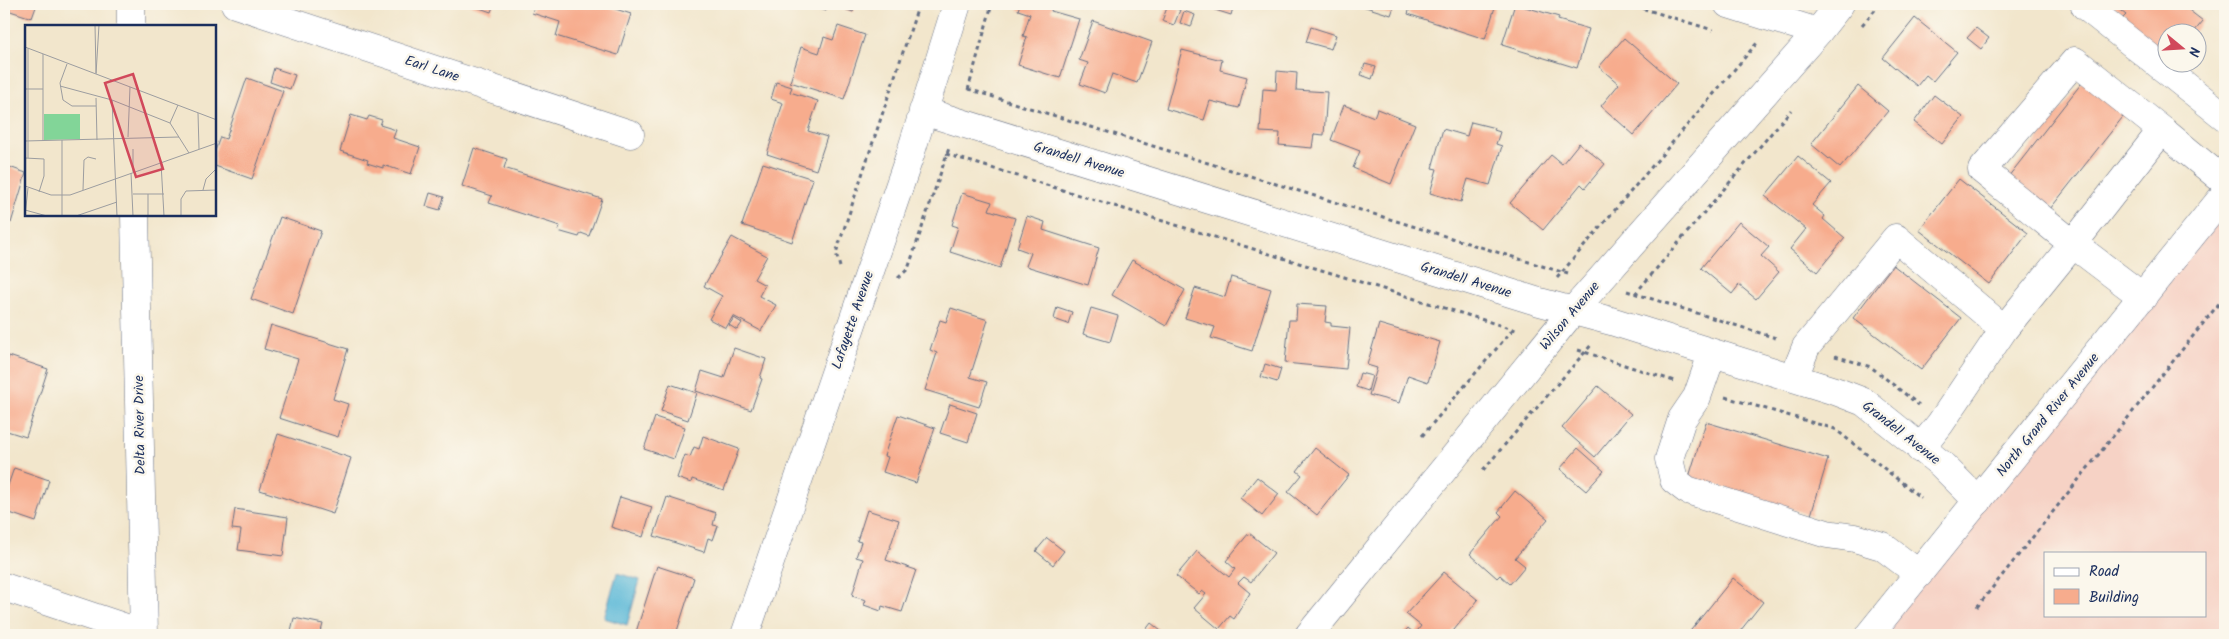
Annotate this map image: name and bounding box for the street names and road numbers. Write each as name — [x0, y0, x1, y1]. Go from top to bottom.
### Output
street label: Earl Lane — [402, 50, 463, 88]
street label: Grandell Avenue — [1031, 136, 1128, 184]
street label: Grandell Avenue — [1418, 256, 1515, 304]
street label: Lafayette Avenue — [826, 267, 880, 372]
street label: Wilson Avenue — [1534, 276, 1606, 355]
street label: North Grand River Avenue — [1991, 348, 2105, 482]
street label: Delta River Drive — [128, 374, 152, 475]
street label: Grandell Avenue — [1857, 395, 1945, 471]

